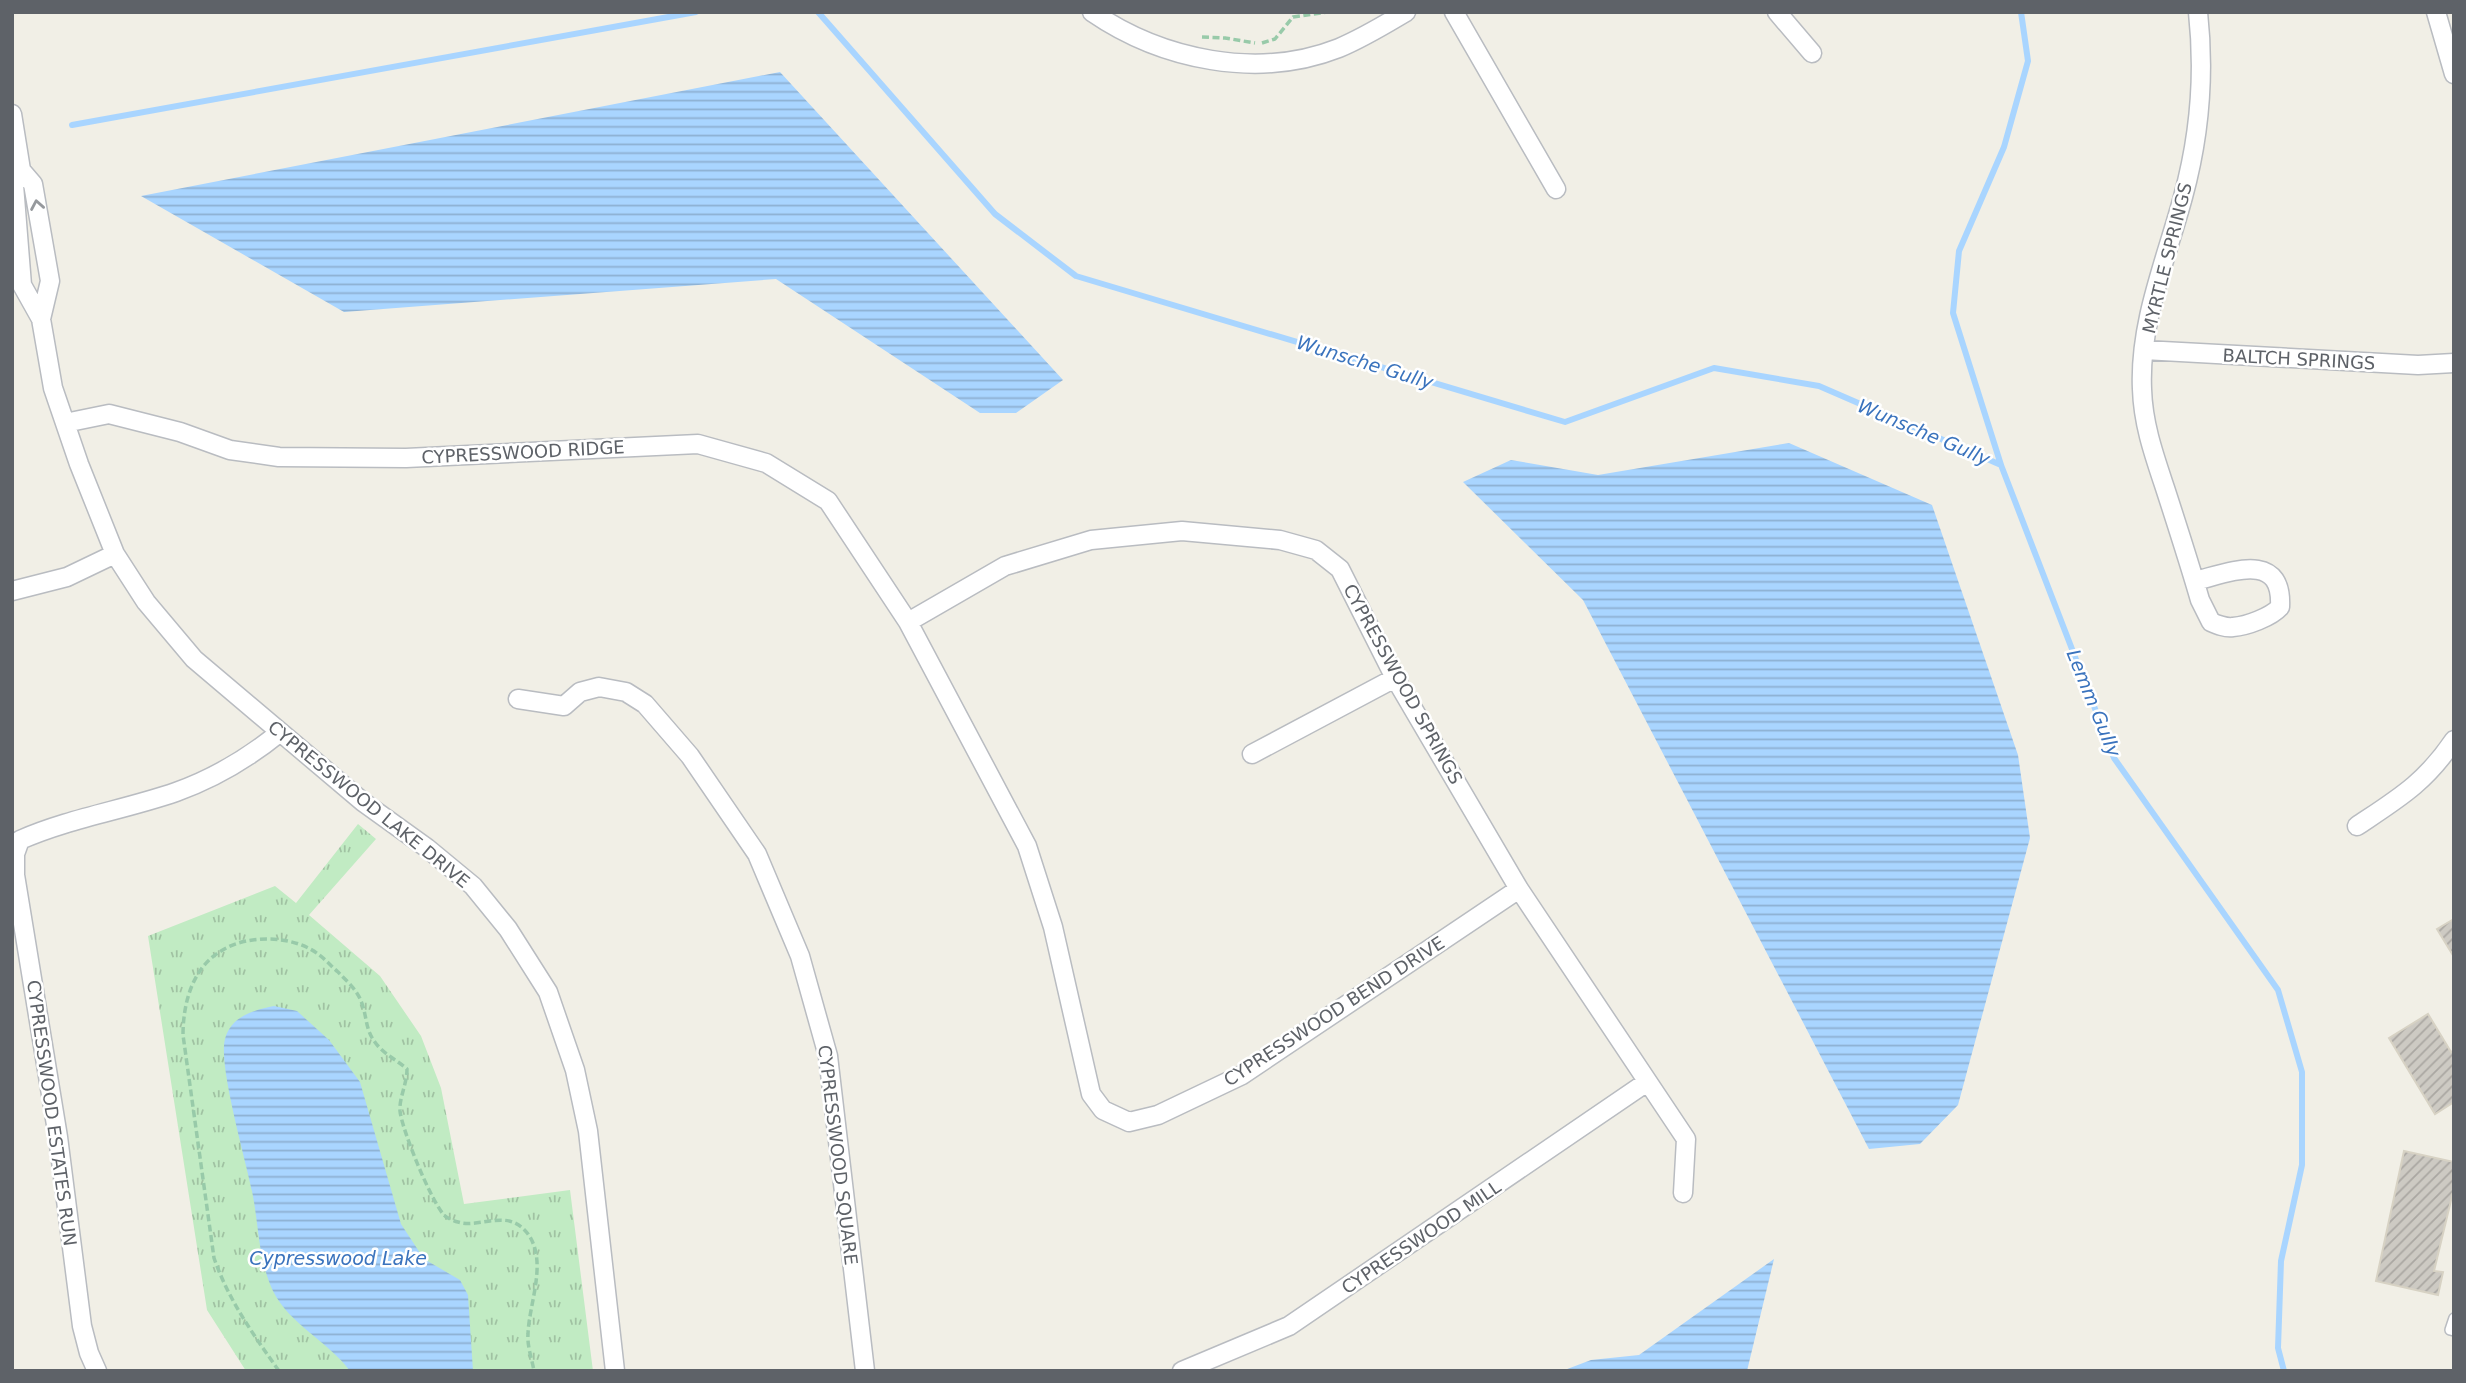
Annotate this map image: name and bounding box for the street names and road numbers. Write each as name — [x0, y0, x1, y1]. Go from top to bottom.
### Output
street label: MYRTLE SPRINGS — [2138, 180, 2196, 336]
street label: BALTCH SPRINGS — [2222, 345, 2376, 373]
street label: CYPRESSWOOD RIDGE — [421, 436, 625, 468]
street label: CYPRESSWOOD SPRINGS — [1339, 580, 1467, 788]
street label: CYPRESSWOOD LAKE DRIVE — [264, 716, 474, 892]
street label: CYPRESSWOOD BEND DRIVE — [1220, 932, 1448, 1090]
street label: CYPRESSWOOD ESTATES RUN — [23, 979, 81, 1247]
street label: CYPRESSWOOD SQUARE — [814, 1044, 862, 1266]
street label: CYPRESSWOOD MILL — [1337, 1176, 1505, 1298]

